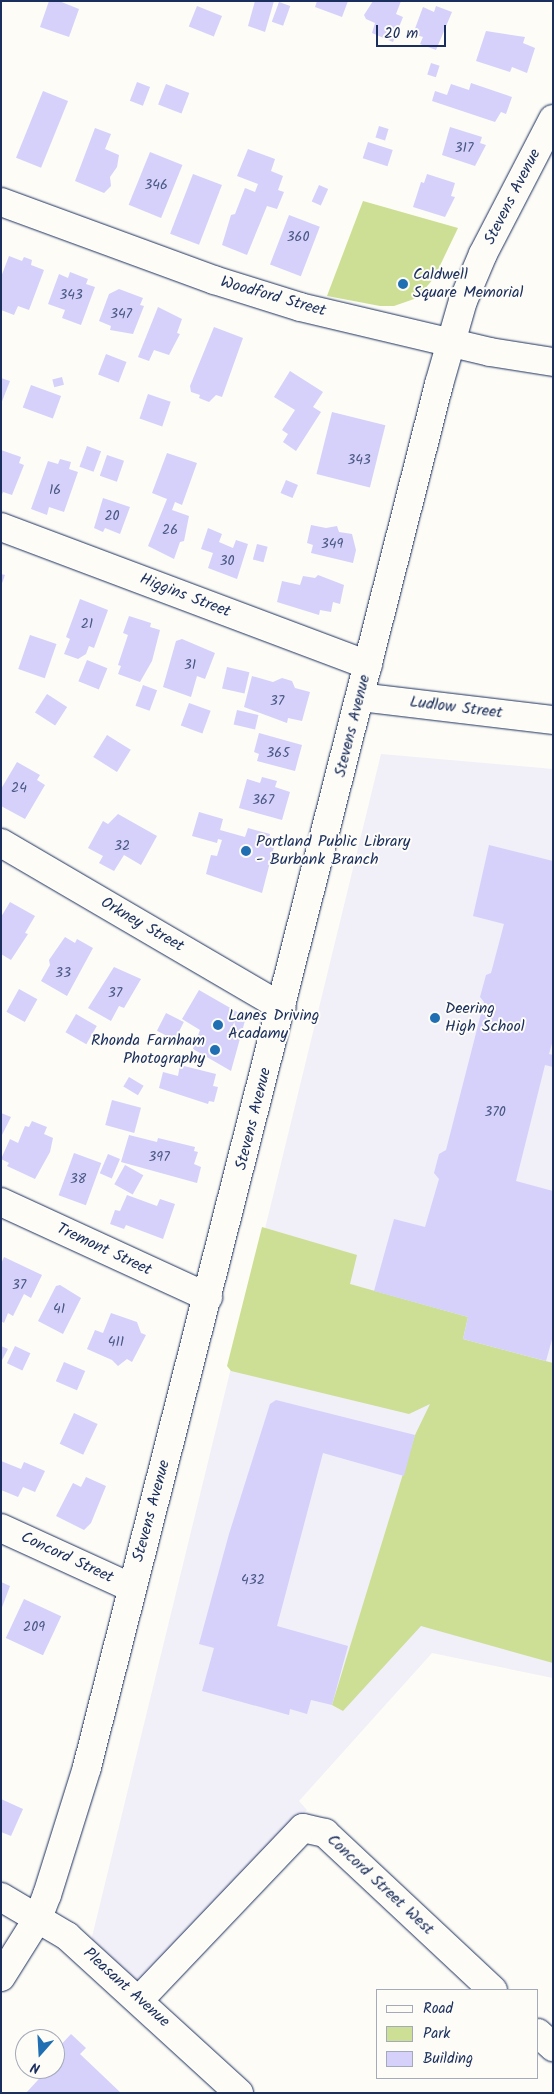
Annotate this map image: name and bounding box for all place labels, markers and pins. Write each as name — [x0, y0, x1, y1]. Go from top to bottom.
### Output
place label: Caldwell Square Memorial — [413, 265, 524, 303]
marker: Caldwell Square Memorial — [397, 278, 409, 290]
place label: Portland Public Library - Burbank Branch — [256, 832, 410, 870]
marker: Portland Public Library - Burbank Branch — [240, 845, 252, 857]
place label: Deering High School — [445, 999, 525, 1037]
place label: Lanes Driving Acadamy — [228, 1006, 319, 1044]
marker: Deering High School — [429, 1012, 441, 1024]
marker: Lanes Driving Acadamy — [212, 1019, 224, 1031]
place label: Rhonda Farnham Photography — [91, 1031, 205, 1069]
marker: Rhonda Farnham Photography — [209, 1044, 221, 1056]

